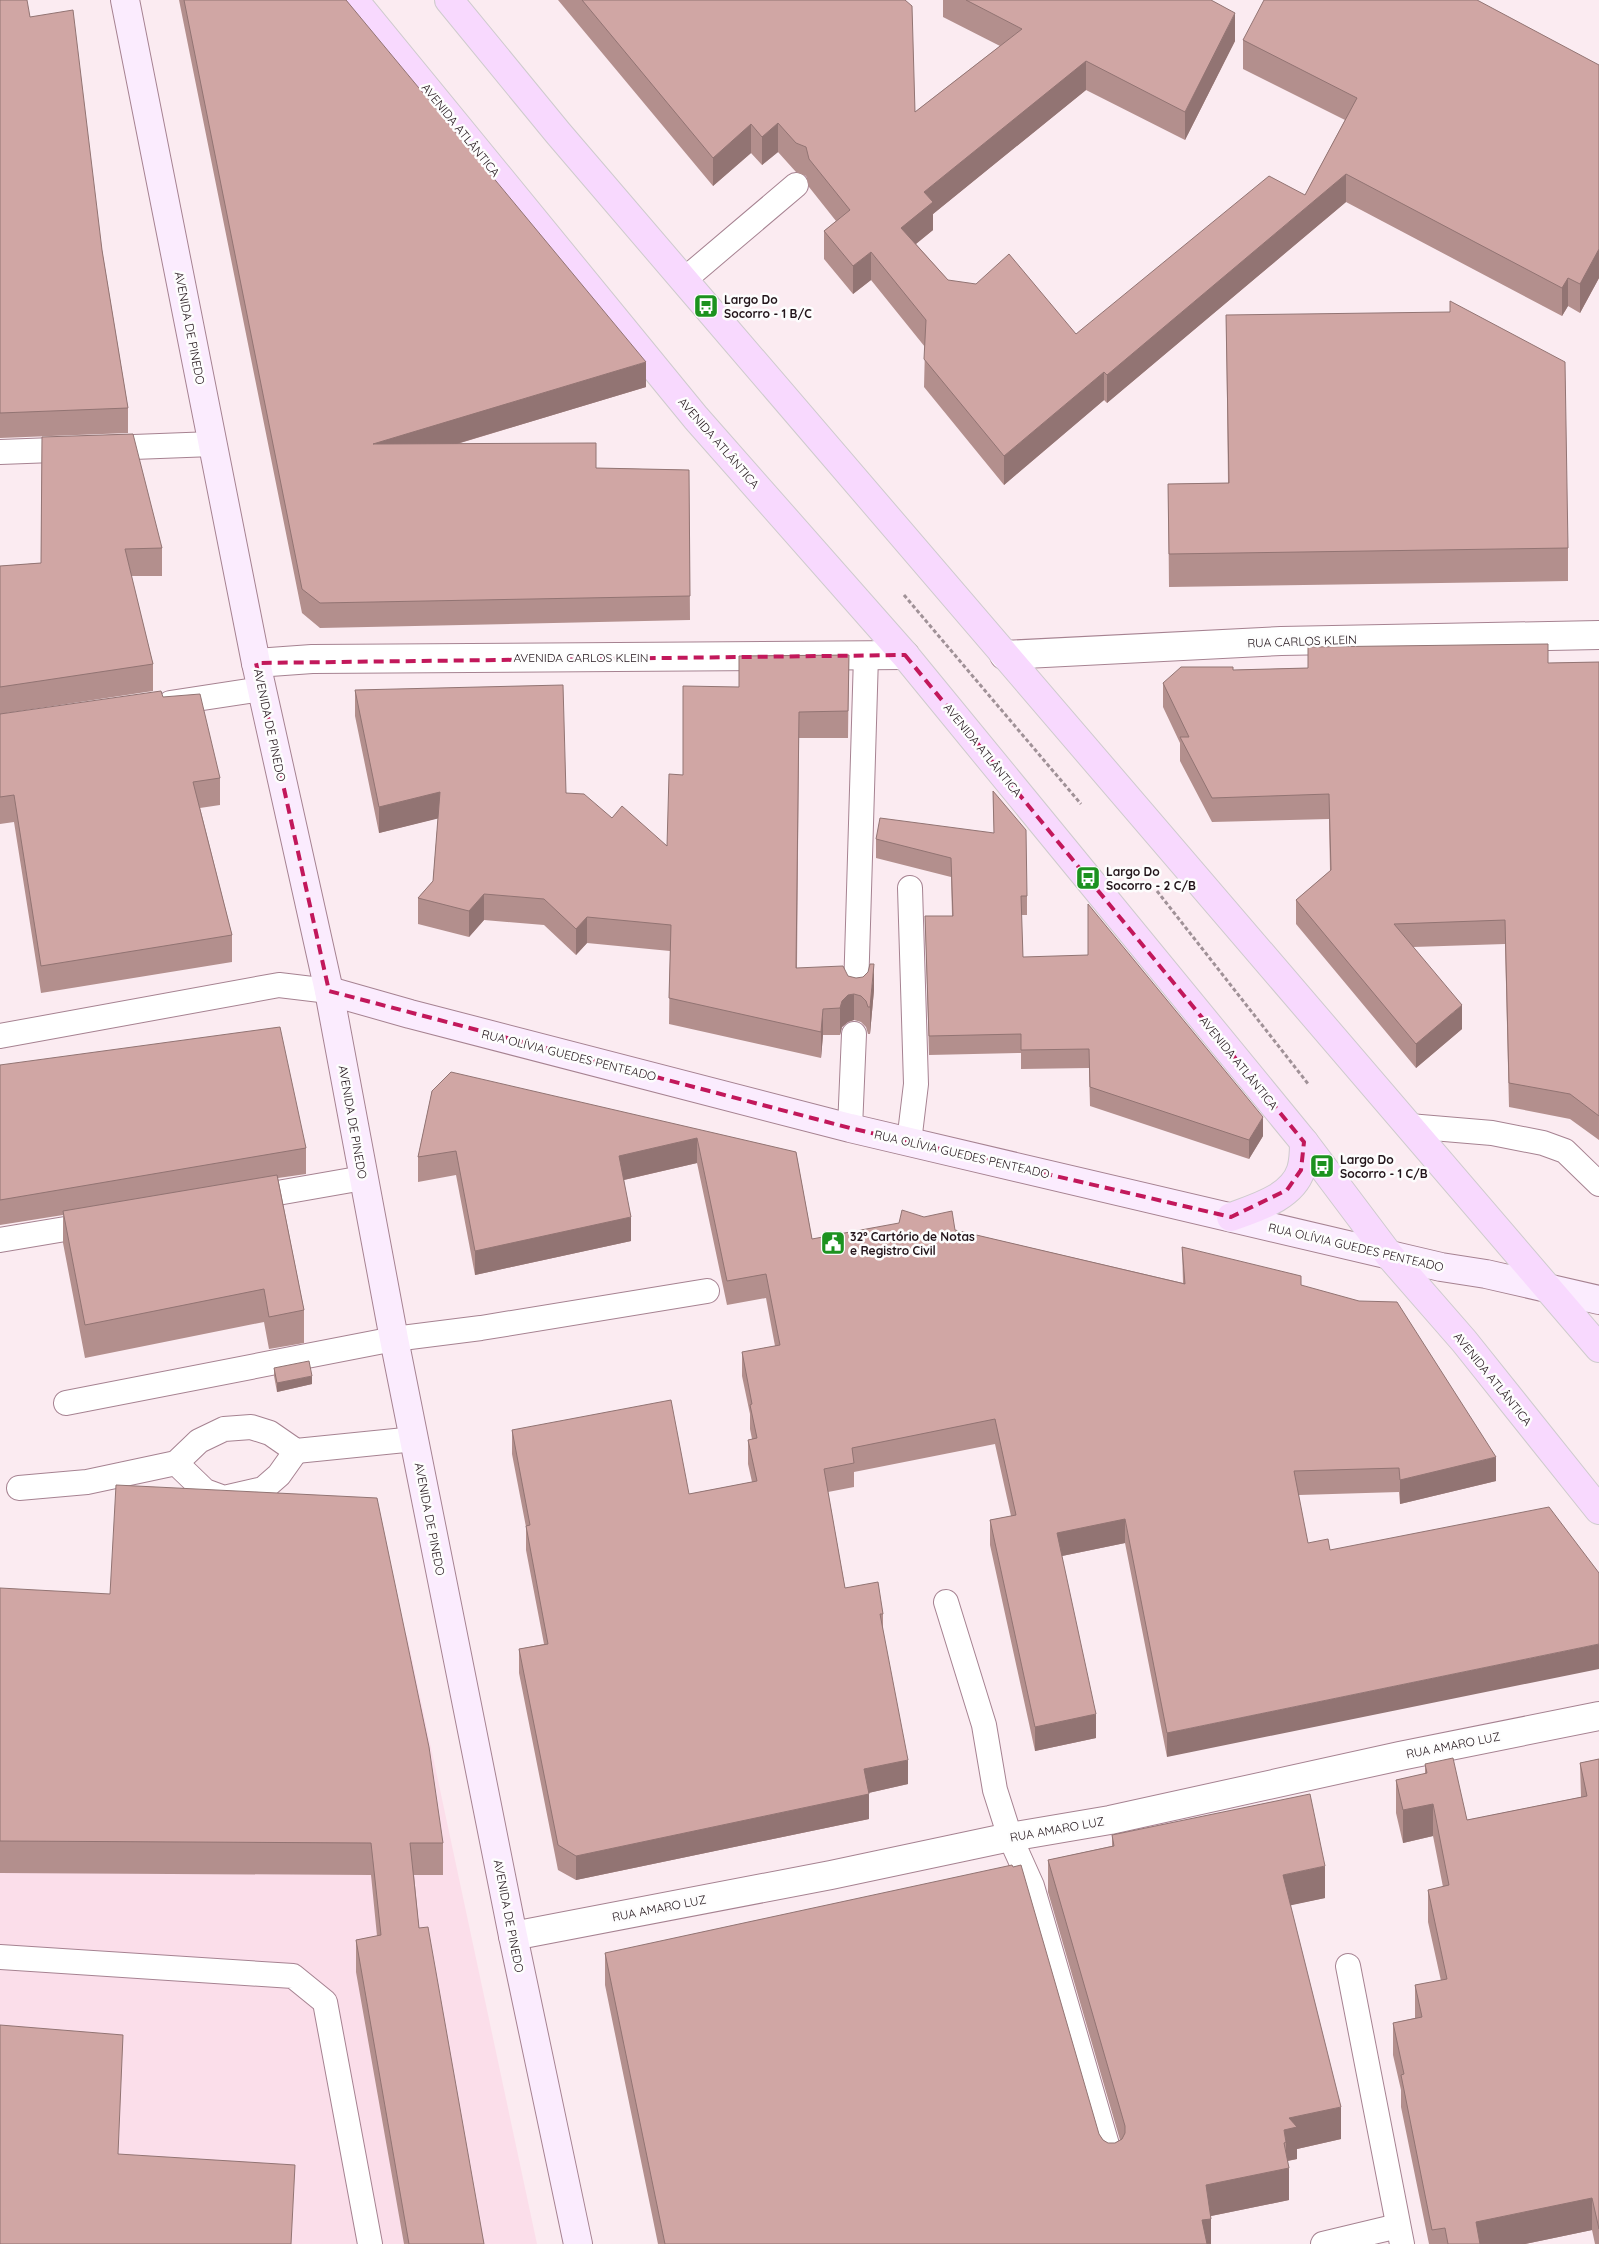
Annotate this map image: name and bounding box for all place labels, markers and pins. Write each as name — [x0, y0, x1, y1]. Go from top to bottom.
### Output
place label: Largo Do Socorro - 1 B/C — [724, 292, 812, 321]
bus stop icon: Largo Do Socorro - 1 B/C — [693, 293, 719, 319]
place label: Largo Do Socorro - 2 C/B — [1106, 864, 1196, 893]
bus stop icon: Largo Do Socorro - 2 C/B — [1075, 865, 1101, 891]
place label: Largo Do Socorro - 1 C/B — [1340, 1152, 1428, 1181]
bus stop icon: Largo Do Socorro - 1 C/B — [1309, 1153, 1335, 1179]
place label: 32º Cartório de Notas e Registro Civil — [850, 1229, 975, 1258]
public building icon: 32º Cartório de Notas e Registro Civil — [820, 1230, 846, 1256]

